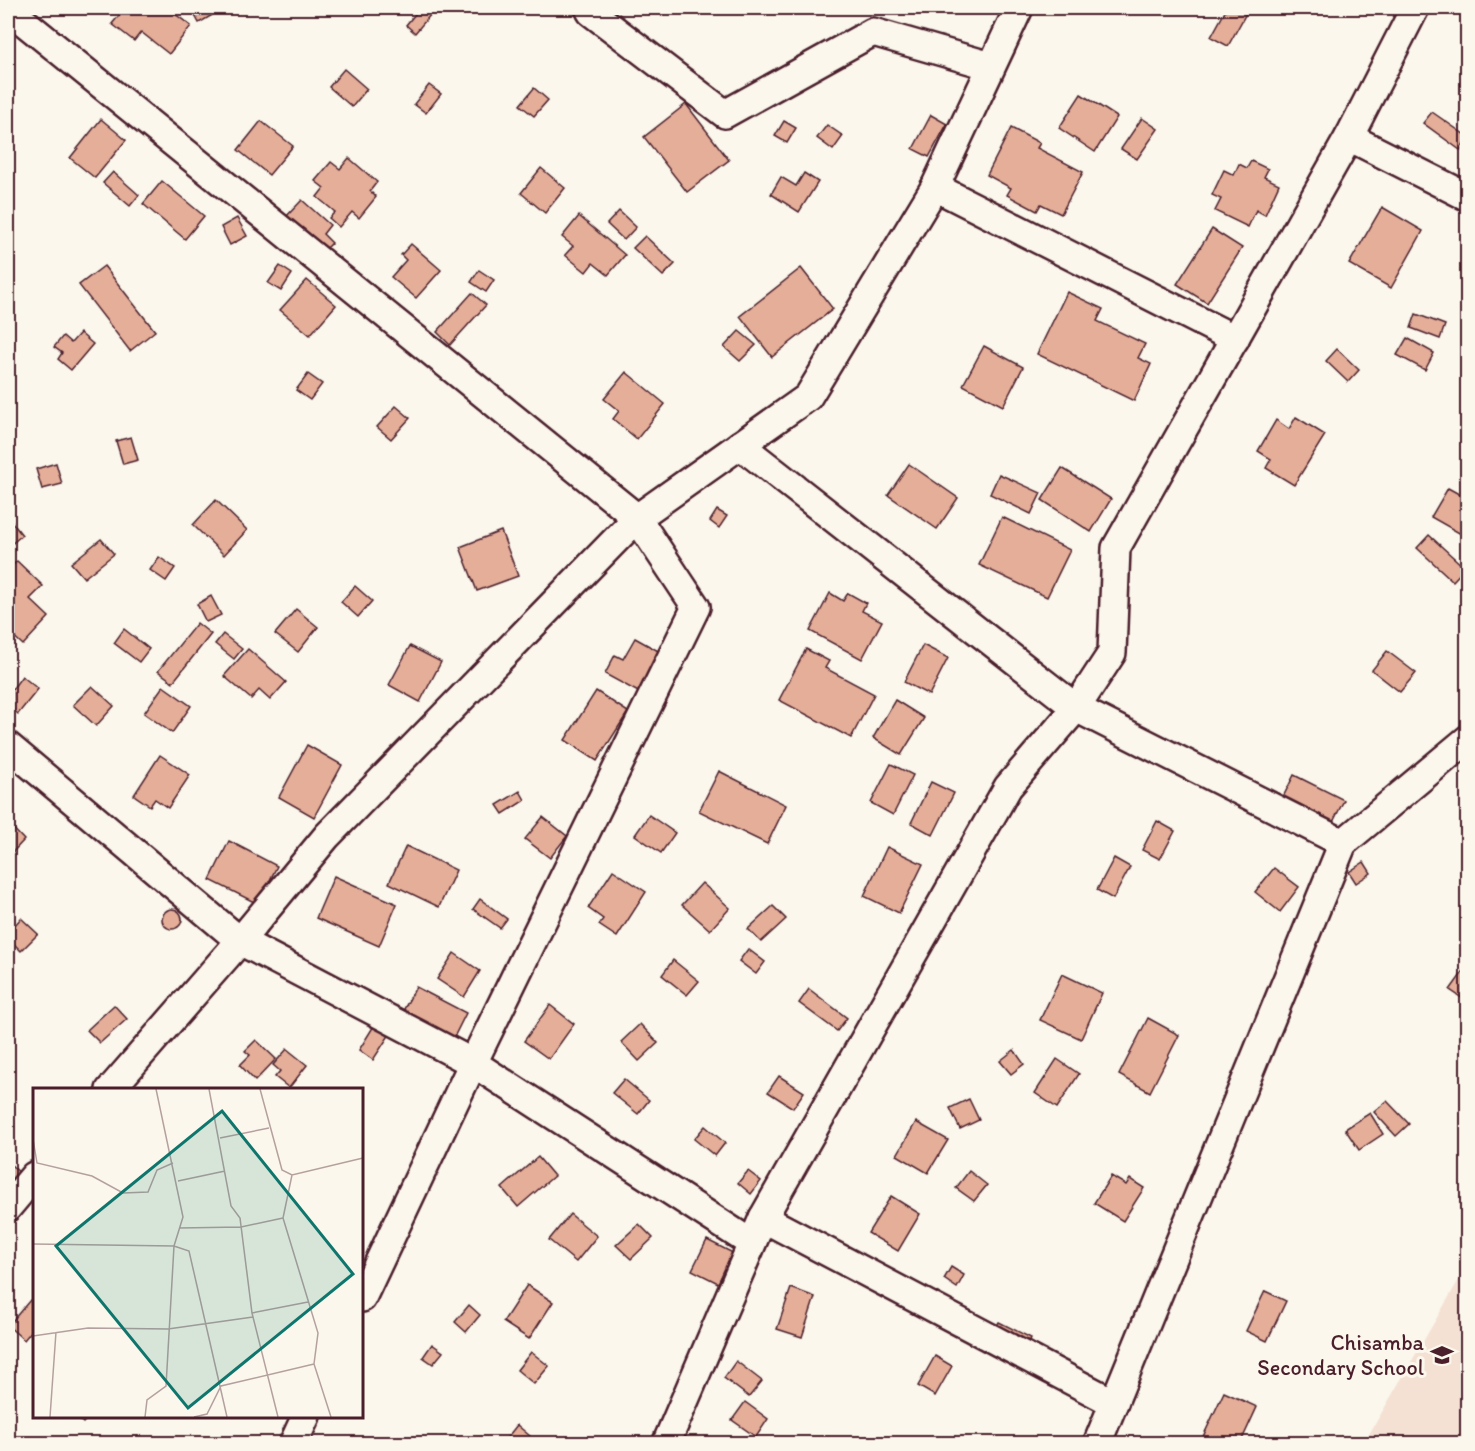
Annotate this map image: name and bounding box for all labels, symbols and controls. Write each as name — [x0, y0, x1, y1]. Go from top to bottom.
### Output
inset map — [33, 1088, 363, 1418]
place label: Chisamba Secondary School — [1257, 1329, 1425, 1381]
school or university icon: Chisamba Secondary School — [1429, 1342, 1455, 1368]

